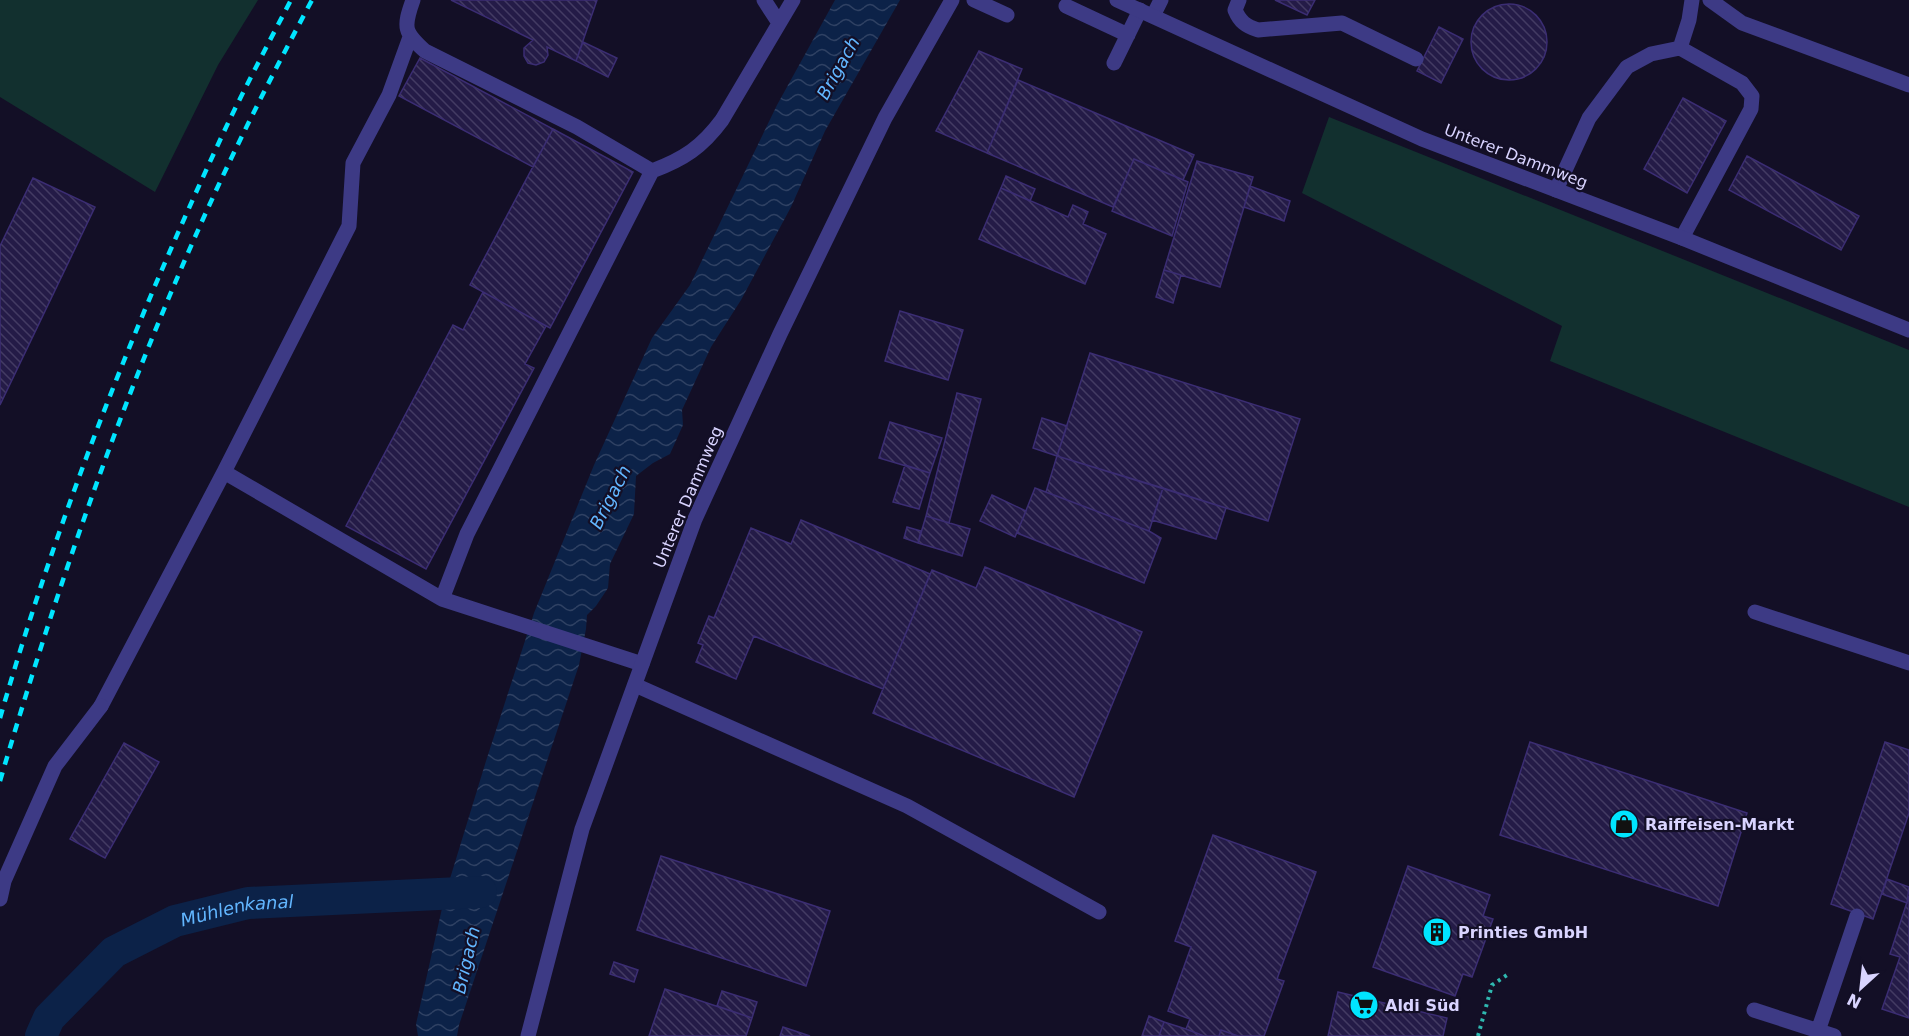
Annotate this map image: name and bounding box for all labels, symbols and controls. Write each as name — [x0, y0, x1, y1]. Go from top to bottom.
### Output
water label: Brigach — [812, 33, 864, 103]
street label: Unterer Dammweg — [1442, 120, 1590, 192]
street label: Unterer Dammweg — [650, 423, 726, 571]
water label: Brigach — [585, 462, 635, 532]
shop icon: Raiffeisen-Markt — [1608, 808, 1640, 840]
place label: Raiffeisen-Markt — [1645, 815, 1795, 834]
water label: Mühlenkanal — [178, 890, 294, 930]
building icon: Printies GmbH — [1421, 916, 1453, 948]
place label: Printies GmbH — [1458, 923, 1588, 942]
water label: Brigach — [448, 924, 484, 996]
north arrow — [1831, 958, 1891, 1018]
supermarket icon: Aldi Süd — [1348, 989, 1380, 1021]
text: N — [1844, 989, 1865, 1012]
place label: Aldi Süd — [1385, 996, 1460, 1015]

